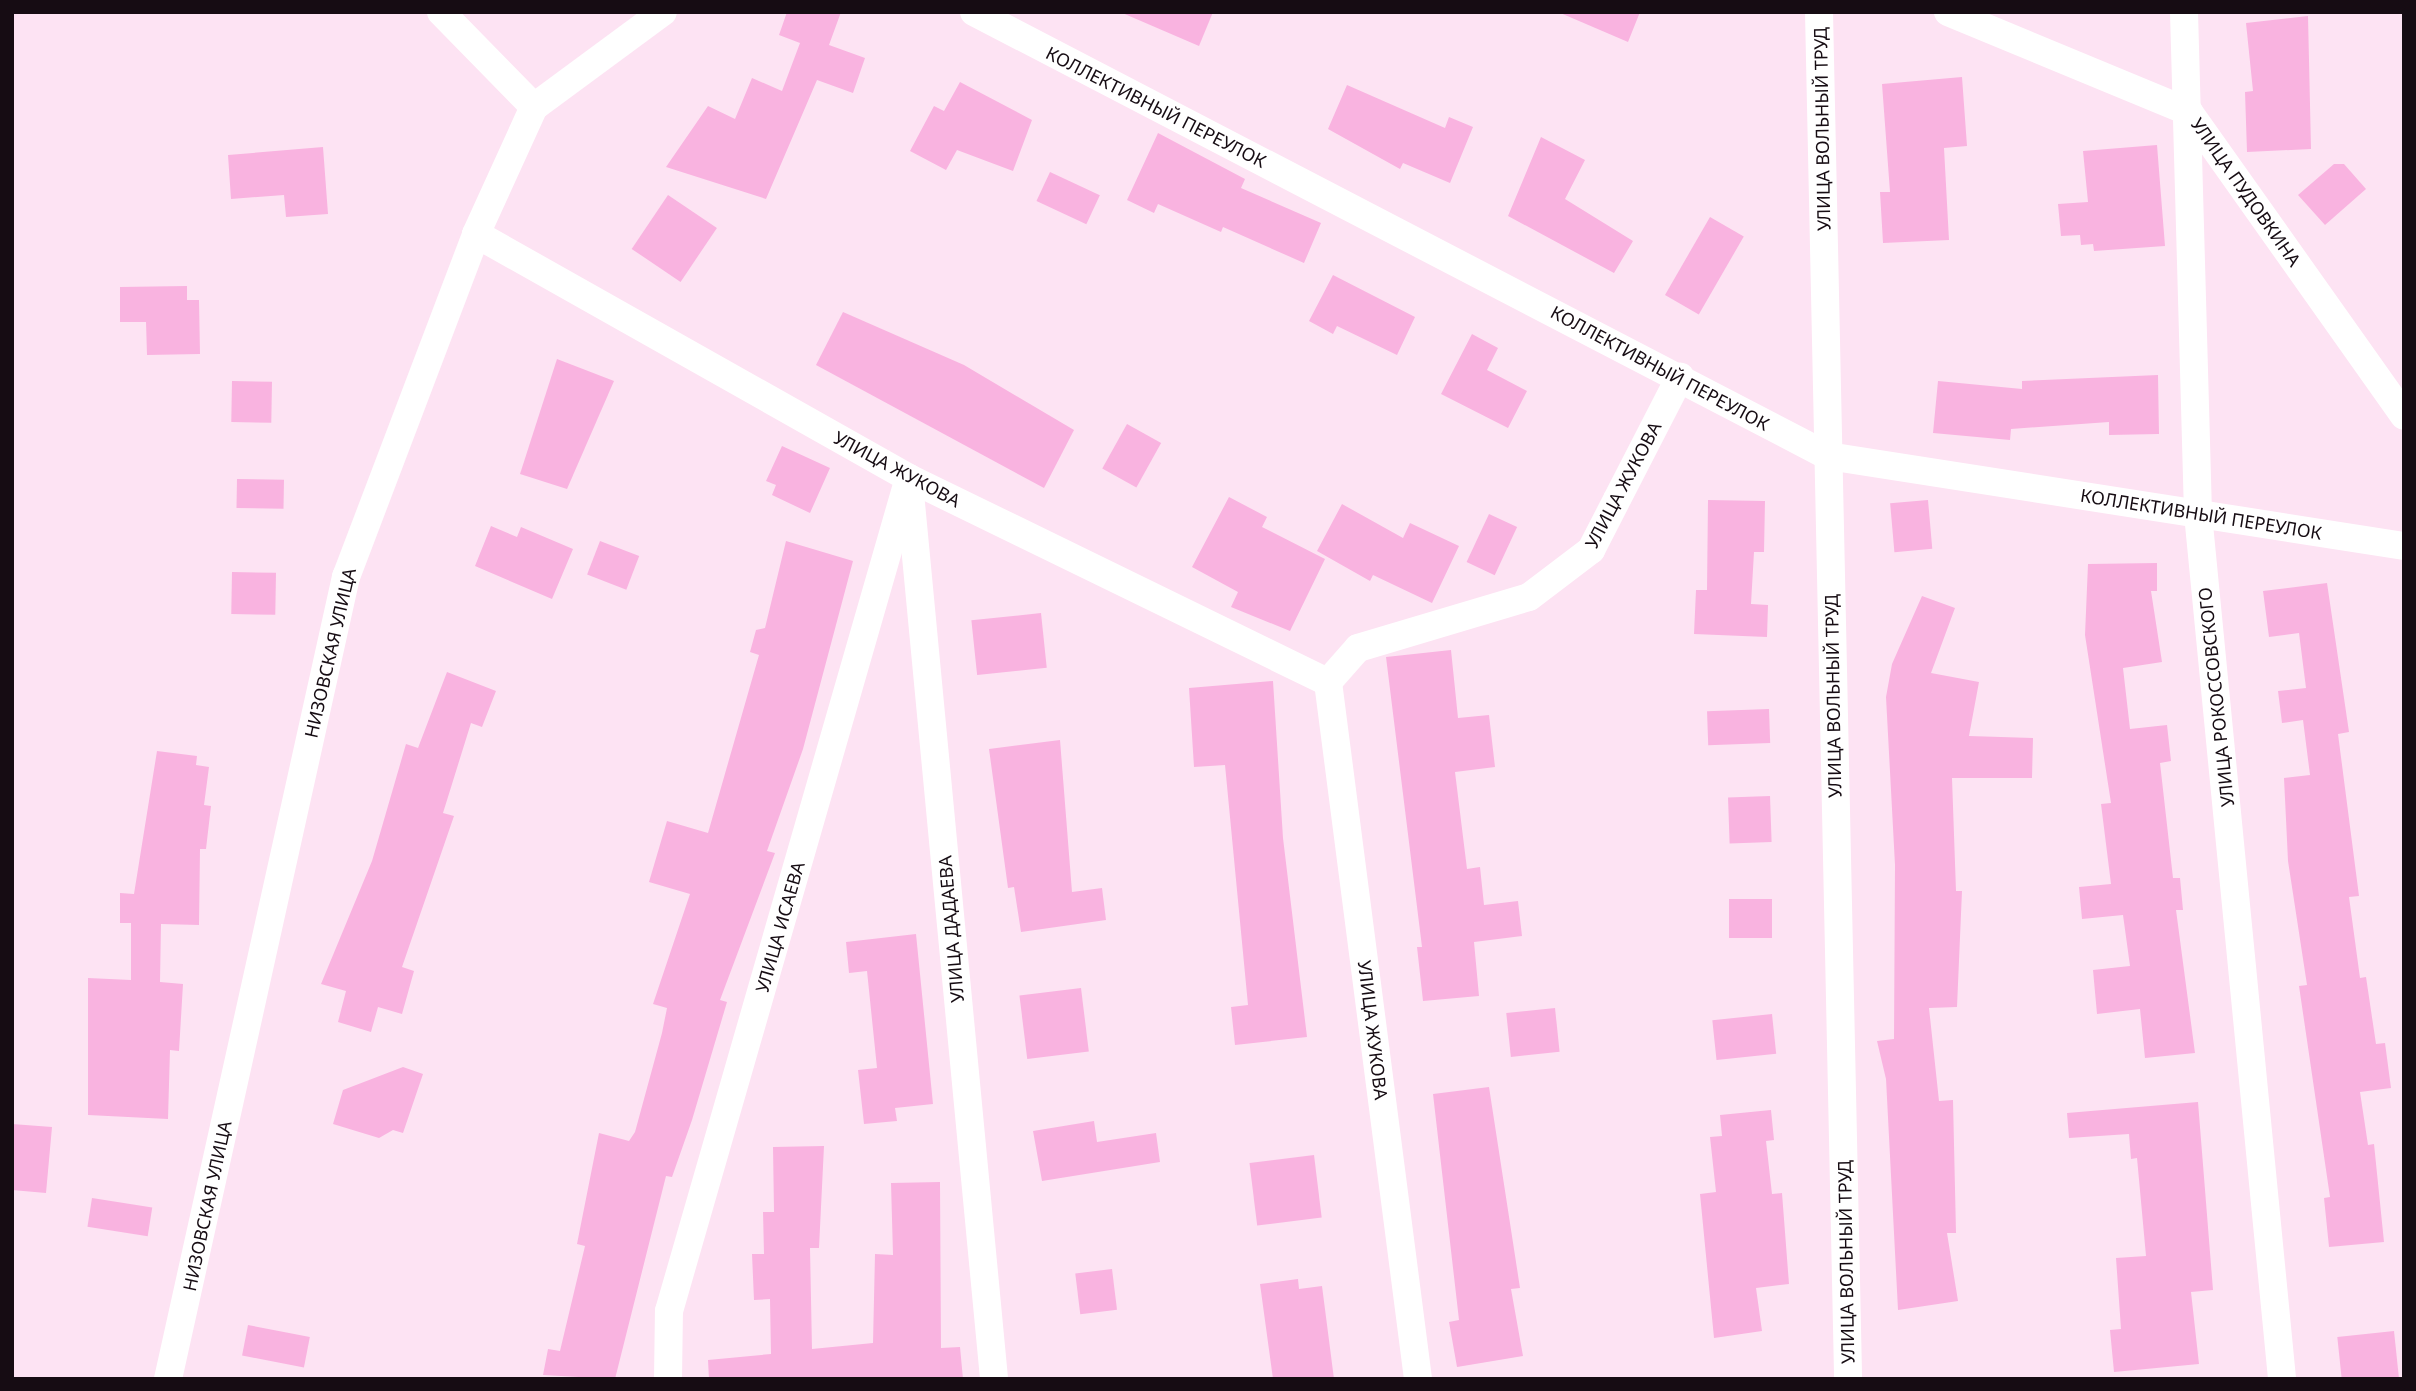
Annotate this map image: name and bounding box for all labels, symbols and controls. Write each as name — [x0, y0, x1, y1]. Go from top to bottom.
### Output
street label: УЛИЦА ВОЛЬНЫЙ ТРУД — [1809, 27, 1835, 231]
street label: КОЛЛЕКТИВНЫЙ ПЕРЕУЛОК — [1042, 42, 1270, 172]
street label: УЛИЦА ПУДОВКИНА — [2187, 114, 2305, 270]
street label: КОЛЛЕКТИВНЫЙ ПЕРЕУЛОК — [1547, 301, 1773, 435]
street label: УЛИЦА ЖУКОВА — [1581, 418, 1665, 552]
street label: УЛИЦА ЖУКОВА — [830, 427, 964, 511]
street label: КОЛЛЕКТИВНЫЙ ПЕРЕУЛОК — [2079, 484, 2323, 544]
street label: НИЗОВСКАЯ УЛИЦА — [300, 566, 360, 740]
street label: УЛИЦА РОКОССОВСКОГО — [2194, 586, 2238, 808]
street label: УЛИЦА ВОЛЬНЫЙ ТРУД — [1820, 594, 1846, 798]
street label: УЛИЦА ДАДАЕВА — [934, 855, 968, 1003]
street label: УЛИЦА ИСАЕВА — [751, 859, 809, 995]
street label: УЛИЦА ЖУКОВА — [1354, 959, 1392, 1101]
street label: НИЗОВСКАЯ УЛИЦА — [178, 1119, 236, 1293]
street label: УЛИЦА ВОЛЬНЫЙ ТРУД — [1833, 1160, 1859, 1364]

